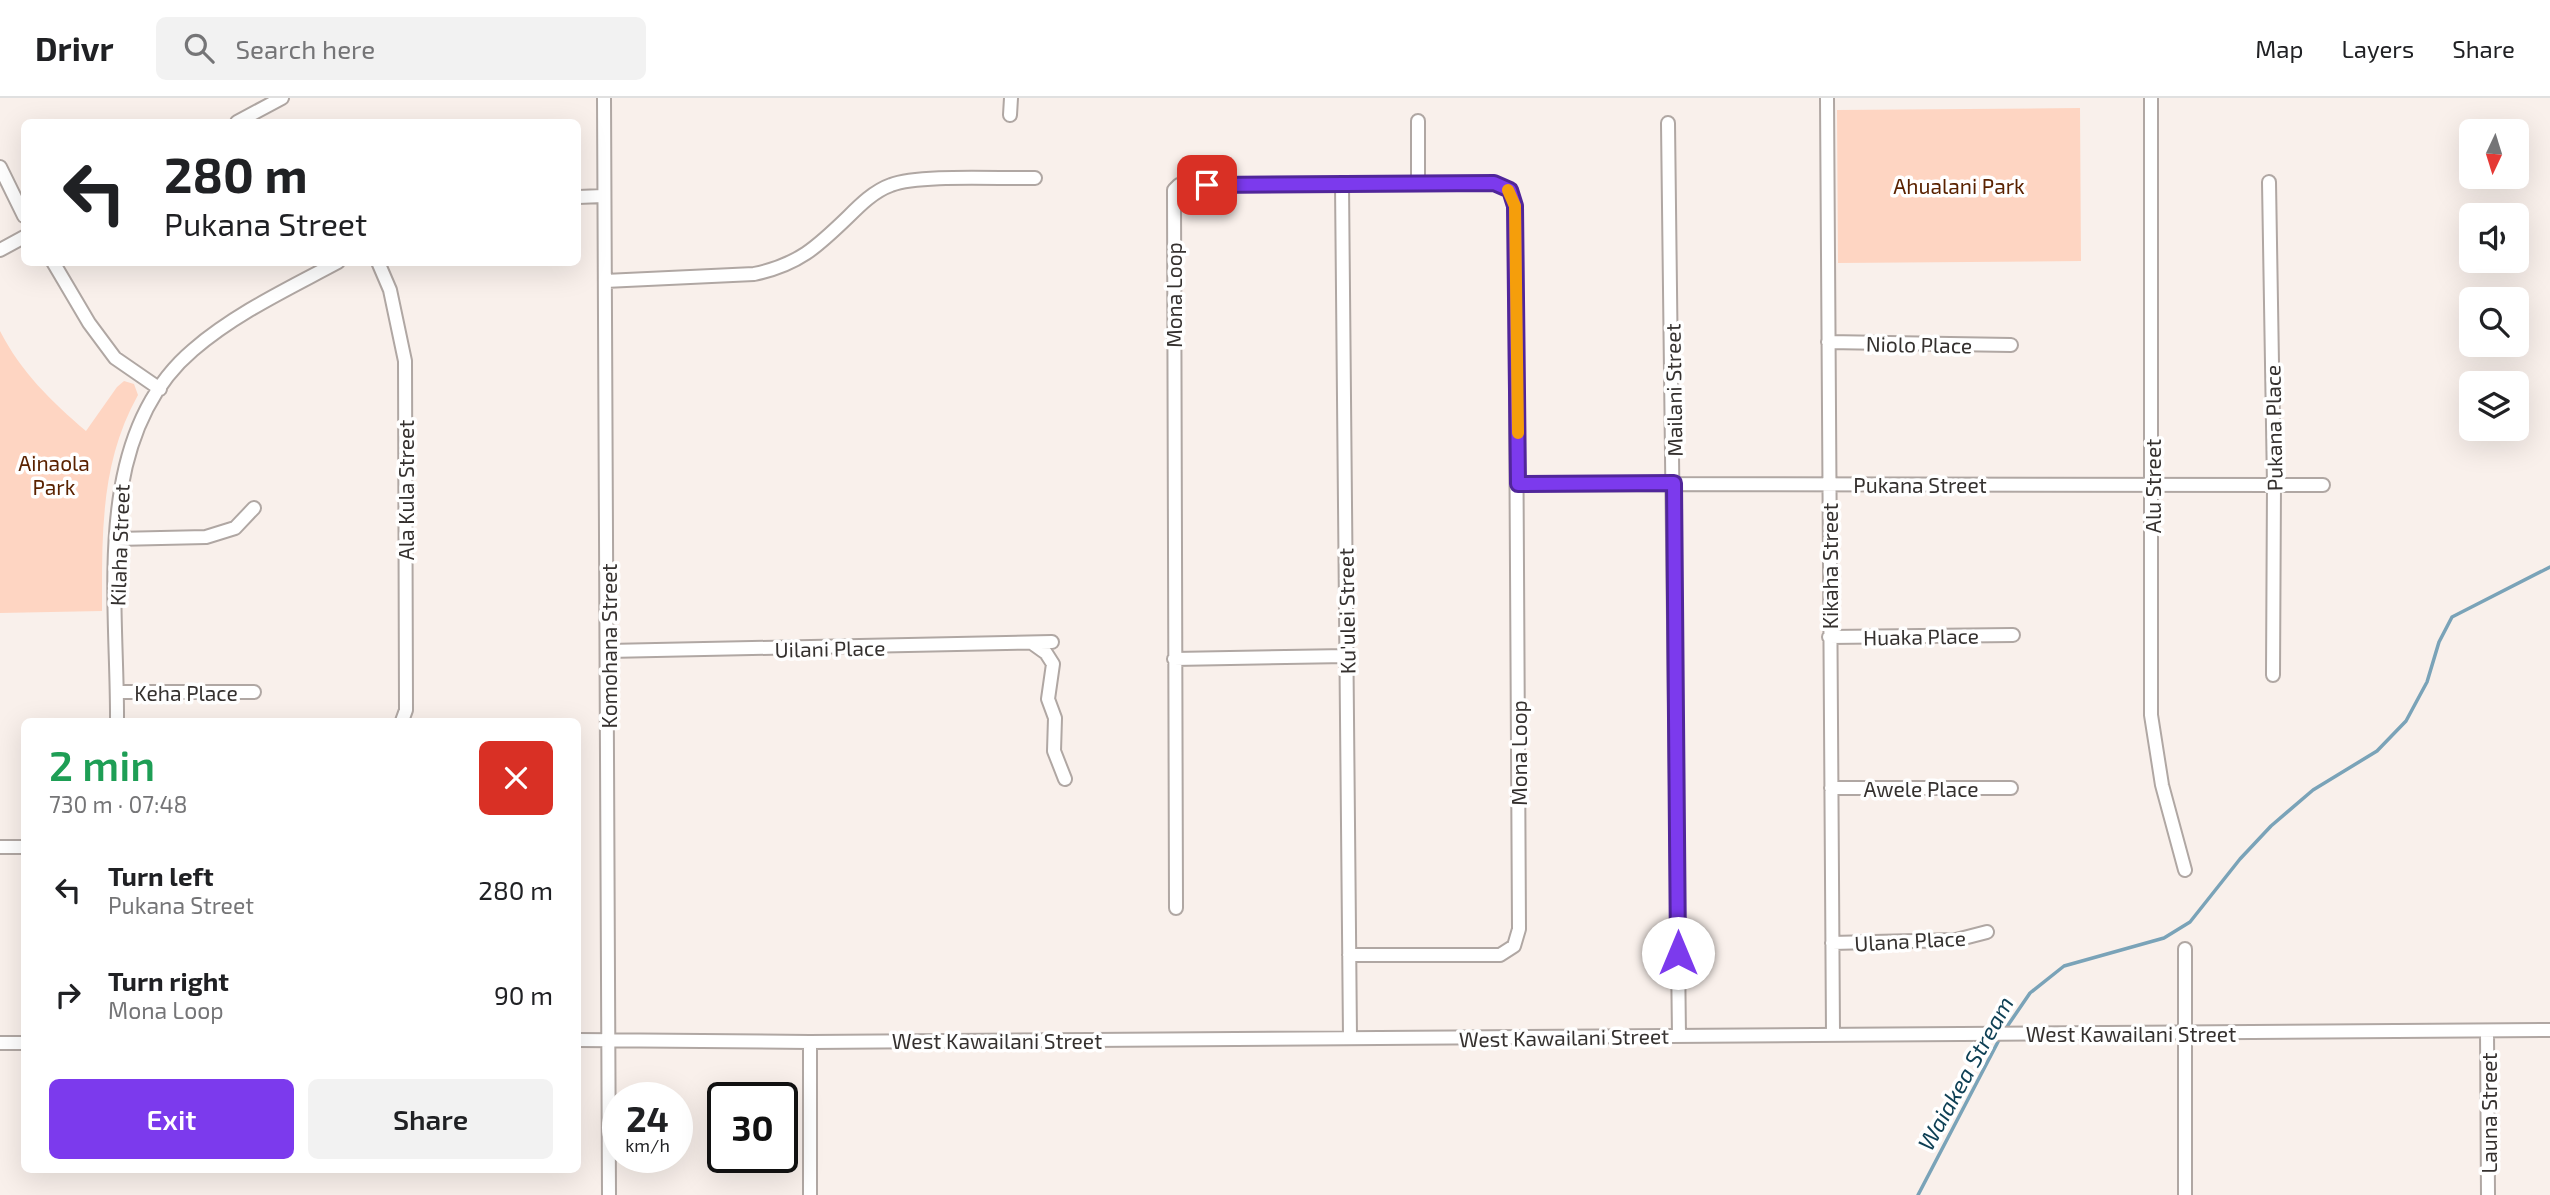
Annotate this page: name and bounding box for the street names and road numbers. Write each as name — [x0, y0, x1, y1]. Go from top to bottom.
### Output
street label: Mona Loop — [1161, 242, 1186, 348]
street label: Mailani Street — [1659, 323, 1687, 457]
street label: Niolo Place — [1866, 331, 1972, 357]
street label: Pukana Place — [2259, 365, 2287, 491]
street label: Ala Kula Street — [393, 420, 418, 560]
street label: Alu Street — [2140, 439, 2165, 533]
street label: Pukana Street — [1853, 472, 1987, 497]
street label: Kilaha Street — [104, 484, 134, 606]
street label: Kikaha Street — [1817, 503, 1842, 629]
street label: Ku'ulei Street — [1332, 548, 1360, 674]
street label: Komohana Street — [596, 564, 621, 728]
street label: Huaka Place — [1863, 622, 1979, 650]
street label: Uilani Place — [774, 635, 886, 661]
street label: Keha Place — [134, 680, 238, 705]
street label: Mona Loop — [1506, 700, 1531, 806]
street label: Awele Place — [1863, 776, 1979, 801]
street label: Ulana Place — [1854, 925, 1966, 955]
street label: West Kawailani Street — [2026, 1021, 2236, 1046]
street label: West Kawailani Street — [1459, 1023, 1669, 1051]
street label: West Kawailani Street — [892, 1028, 1102, 1053]
street label: Launa Street — [2476, 1052, 2501, 1174]

